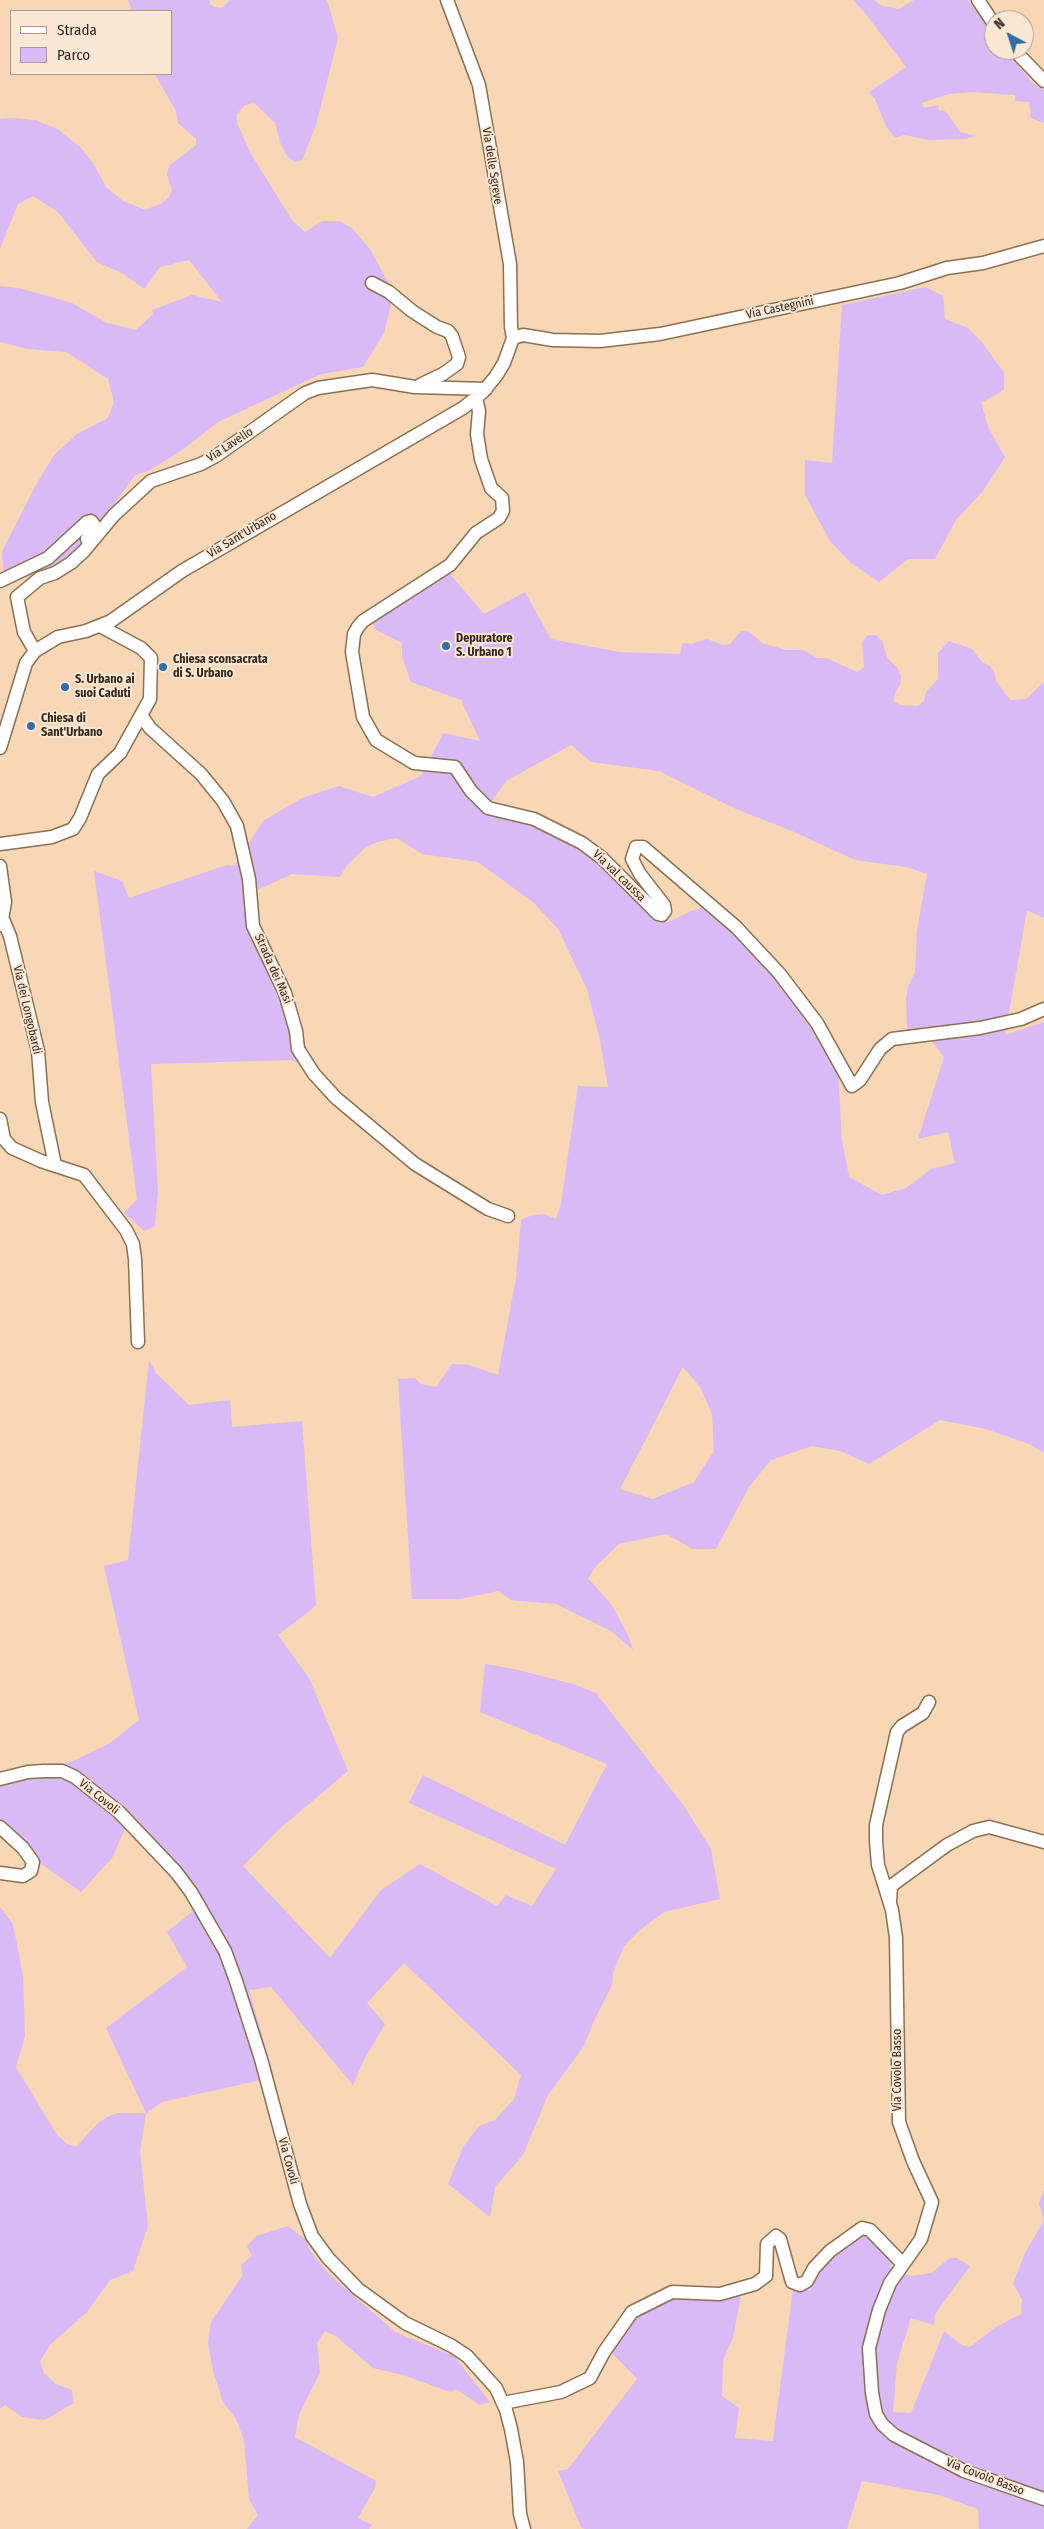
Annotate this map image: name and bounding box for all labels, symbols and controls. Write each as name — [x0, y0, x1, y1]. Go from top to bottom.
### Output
legend — [10, 10, 172, 75]
north arrow — [984, 10, 1034, 60]
text: N — [991, 15, 1008, 33]
text: Strada — [57, 21, 97, 39]
text: Parco — [57, 46, 90, 64]
street label: Via delle Sgreve — [479, 126, 505, 206]
street label: Via Castegnini — [745, 294, 815, 322]
street label: Via Lavello — [204, 425, 256, 465]
street label: Via Sant'Urbano — [205, 509, 279, 561]
place label: Depuratore S. Urbano 1 — [456, 632, 513, 660]
marker: Depuratore S. Urbano 1 — [440, 640, 452, 652]
place label: Chiesa sconsacrata di S. Urbano — [173, 653, 268, 681]
marker: Chiesa sconsacrata di S. Urbano — [157, 661, 169, 673]
place label: S. Urbano ai suoi Caduti — [75, 673, 135, 701]
marker: S. Urbano ai suoi Caduti — [59, 681, 71, 693]
place label: Chiesa di Sant'Urbano — [41, 712, 103, 740]
marker: Chiesa di Sant'Urbano — [25, 720, 37, 732]
street label: Via val caussa — [590, 847, 648, 905]
street label: Strada dei Masi — [251, 932, 295, 1006]
street label: Via dei Longobardi — [10, 964, 44, 1056]
street label: Via Covoli — [76, 1776, 122, 1818]
street label: Via Covolo Basso — [891, 2029, 905, 2111]
street label: Via Covoli — [275, 2136, 301, 2186]
street label: Via Covolo Basso — [944, 2455, 1026, 2499]

